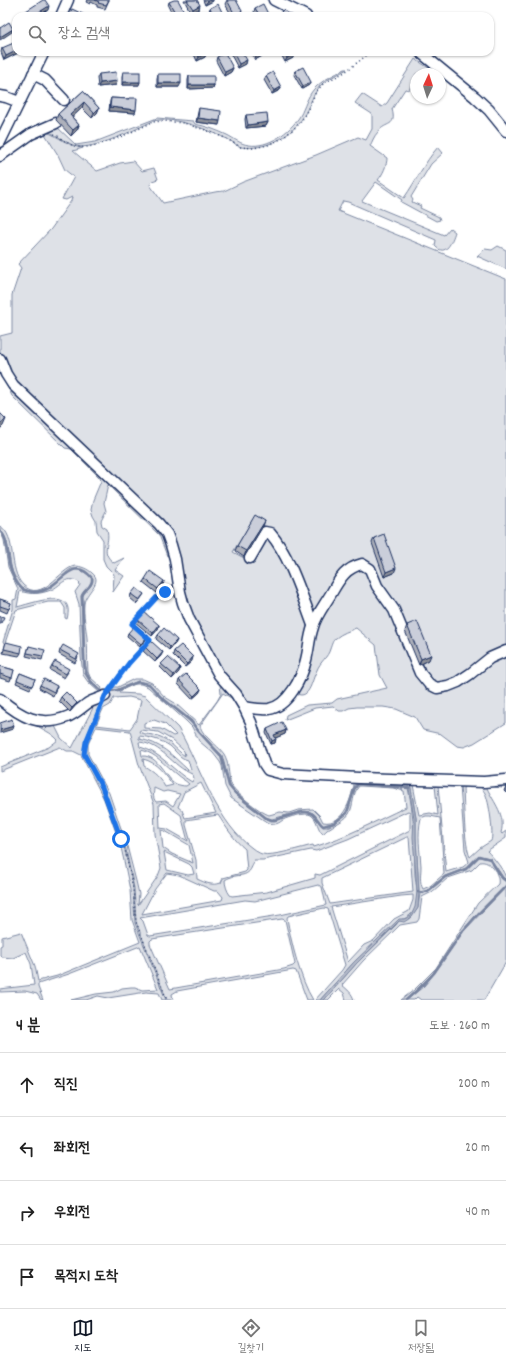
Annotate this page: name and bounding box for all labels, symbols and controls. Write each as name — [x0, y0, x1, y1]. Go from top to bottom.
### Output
search box — [12, 12, 494, 56]
icon: search — [26, 23, 48, 45]
text: 장소 검색 — [58, 23, 110, 45]
north arrow — [410, 68, 446, 104]
route end — [156, 583, 174, 601]
route start — [112, 830, 130, 848]
text: 4 분 — [16, 1015, 41, 1039]
text: 도보 · 260 m — [429, 1017, 490, 1036]
icon: ahead — [16, 1074, 38, 1096]
text: 직진 — [54, 1074, 78, 1096]
text: 200 m — [458, 1075, 490, 1094]
icon: left — [16, 1138, 38, 1160]
text: 좌회전 — [54, 1138, 90, 1160]
text: 20 m — [465, 1139, 490, 1158]
icon: right — [16, 1202, 38, 1224]
text: 우회전 — [54, 1202, 90, 1224]
text: 40 m — [466, 1203, 490, 1222]
icon: arrive — [16, 1266, 38, 1288]
text: 목적지 도착 — [54, 1266, 118, 1288]
tab: 지도 — [72, 1317, 94, 1357]
tab: 길찾기 — [237, 1317, 264, 1357]
tab: 저장됨 — [408, 1317, 434, 1357]

